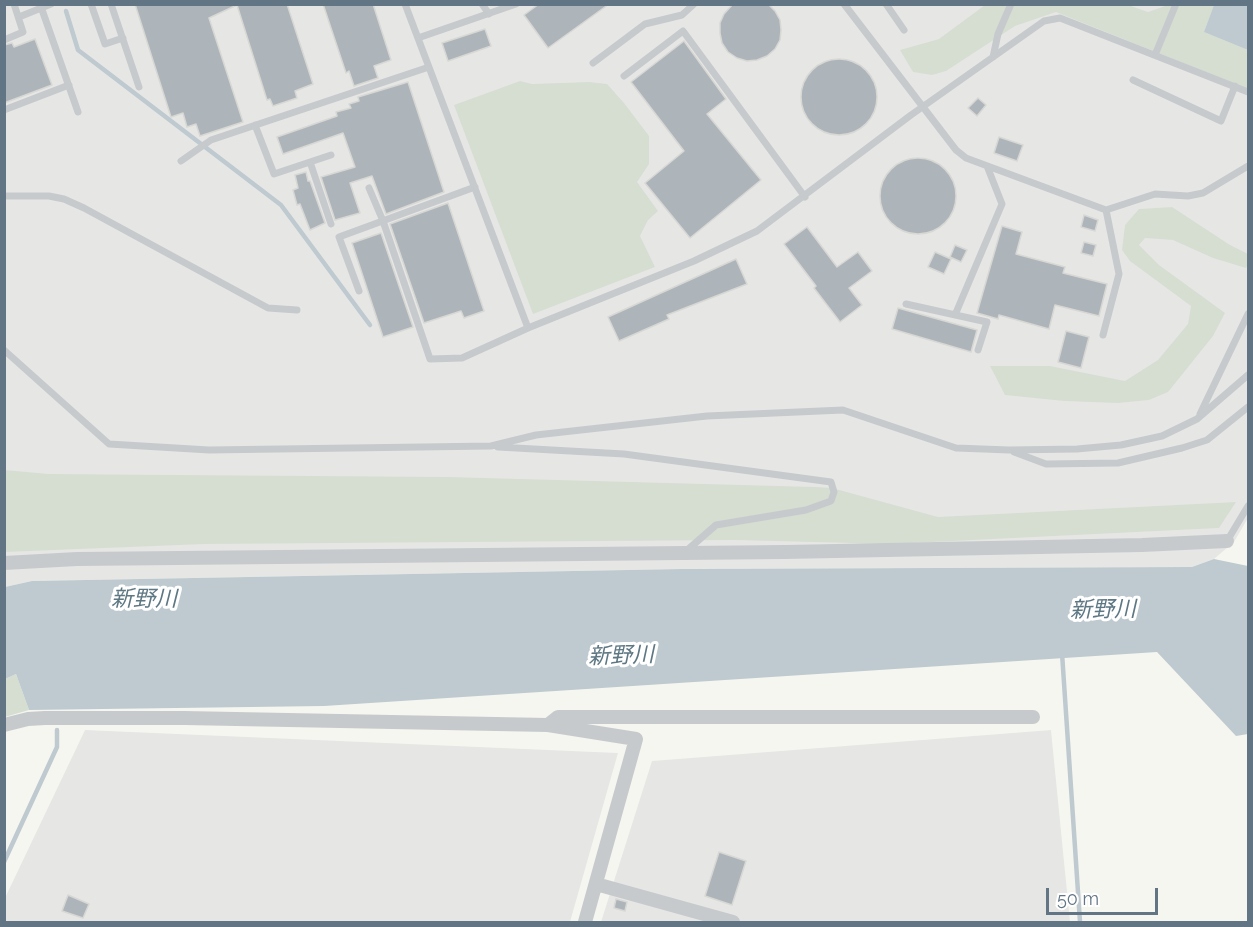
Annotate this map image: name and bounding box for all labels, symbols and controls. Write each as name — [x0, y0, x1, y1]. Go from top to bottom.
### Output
water label: 新野川 — [111, 586, 177, 612]
water label: 新野川 — [1070, 596, 1136, 624]
water label: 新野川 — [588, 642, 654, 670]
scale bar — [1049, 876, 1162, 914]
text: 50 m — [1057, 888, 1099, 909]

